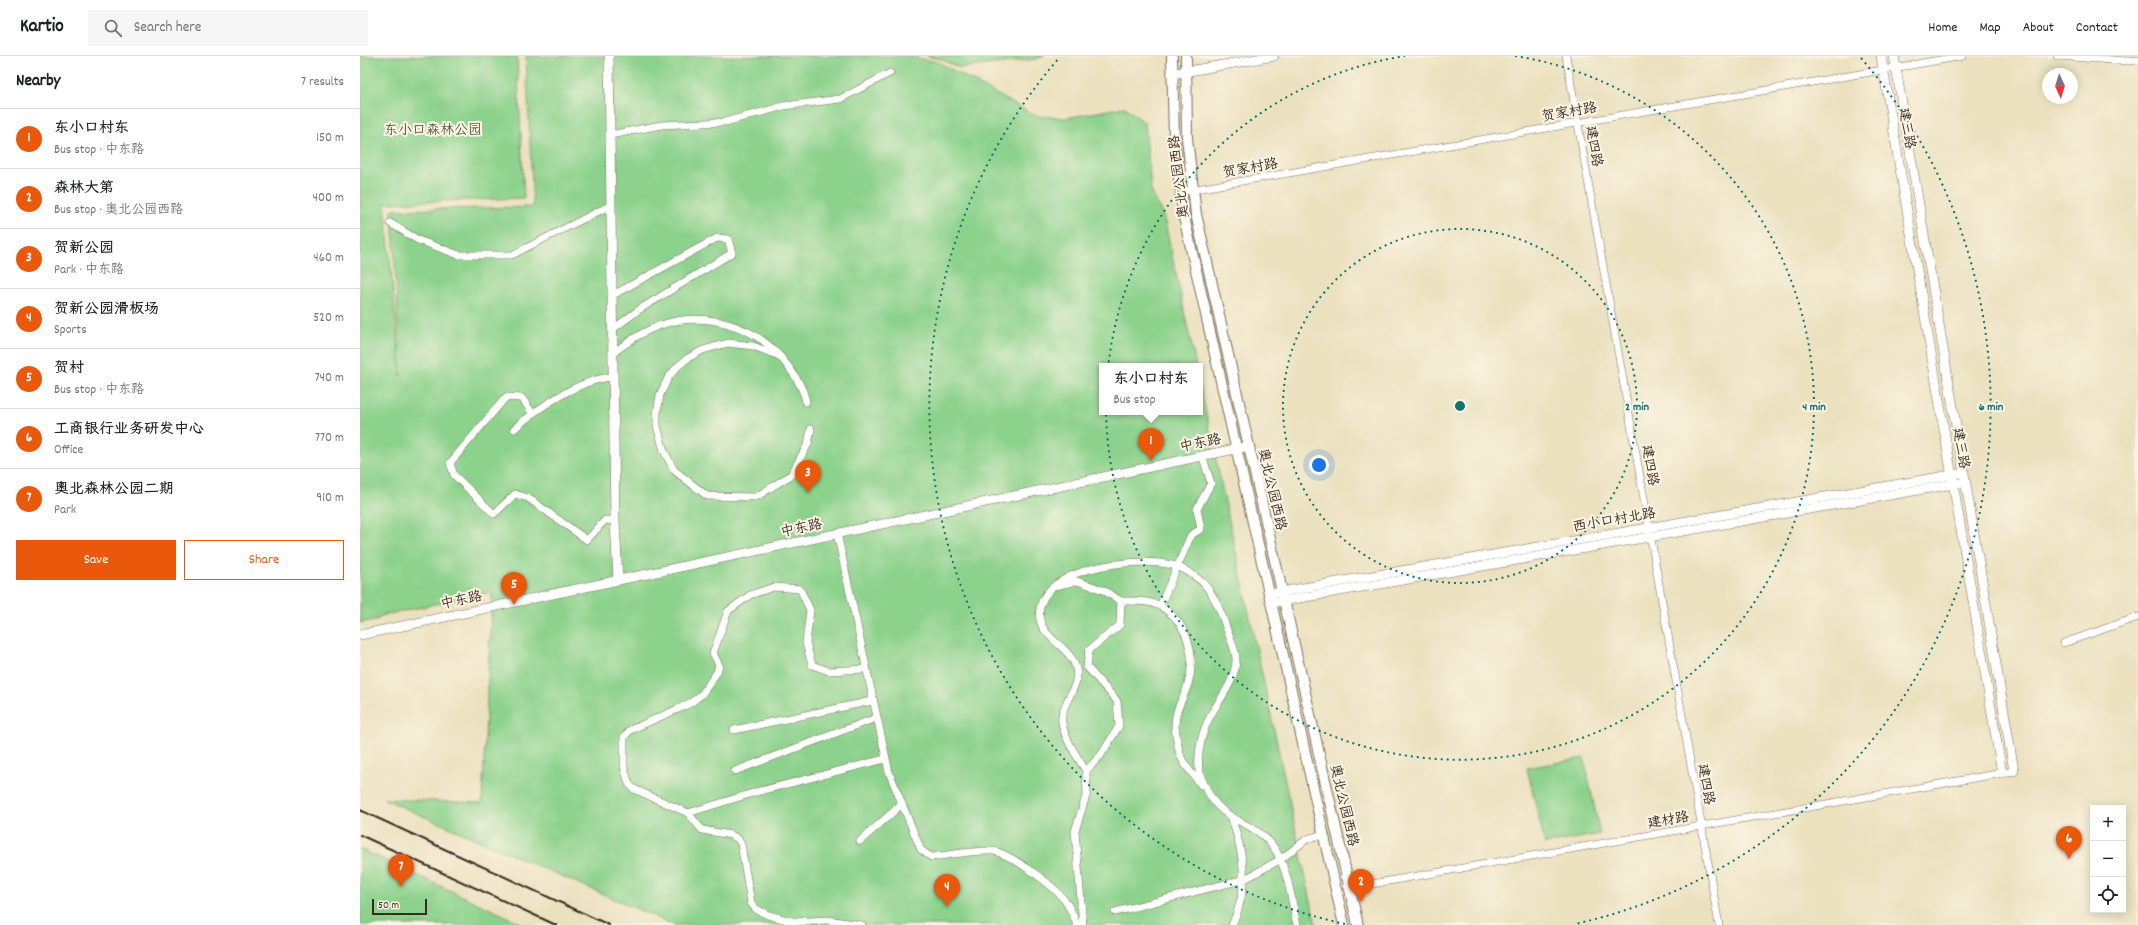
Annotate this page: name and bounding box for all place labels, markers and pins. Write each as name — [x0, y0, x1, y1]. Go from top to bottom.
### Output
centre of rings — [1453, 399, 1467, 413]
pin: 1 — [1138, 428, 1164, 461]
pin: 3 — [795, 460, 821, 493]
pin: 5 — [501, 572, 527, 605]
pin: 6 — [2056, 826, 2082, 859]
pin: 7 — [388, 854, 414, 887]
pin: 2 — [1348, 869, 1374, 902]
pin: 4 — [934, 874, 960, 907]

